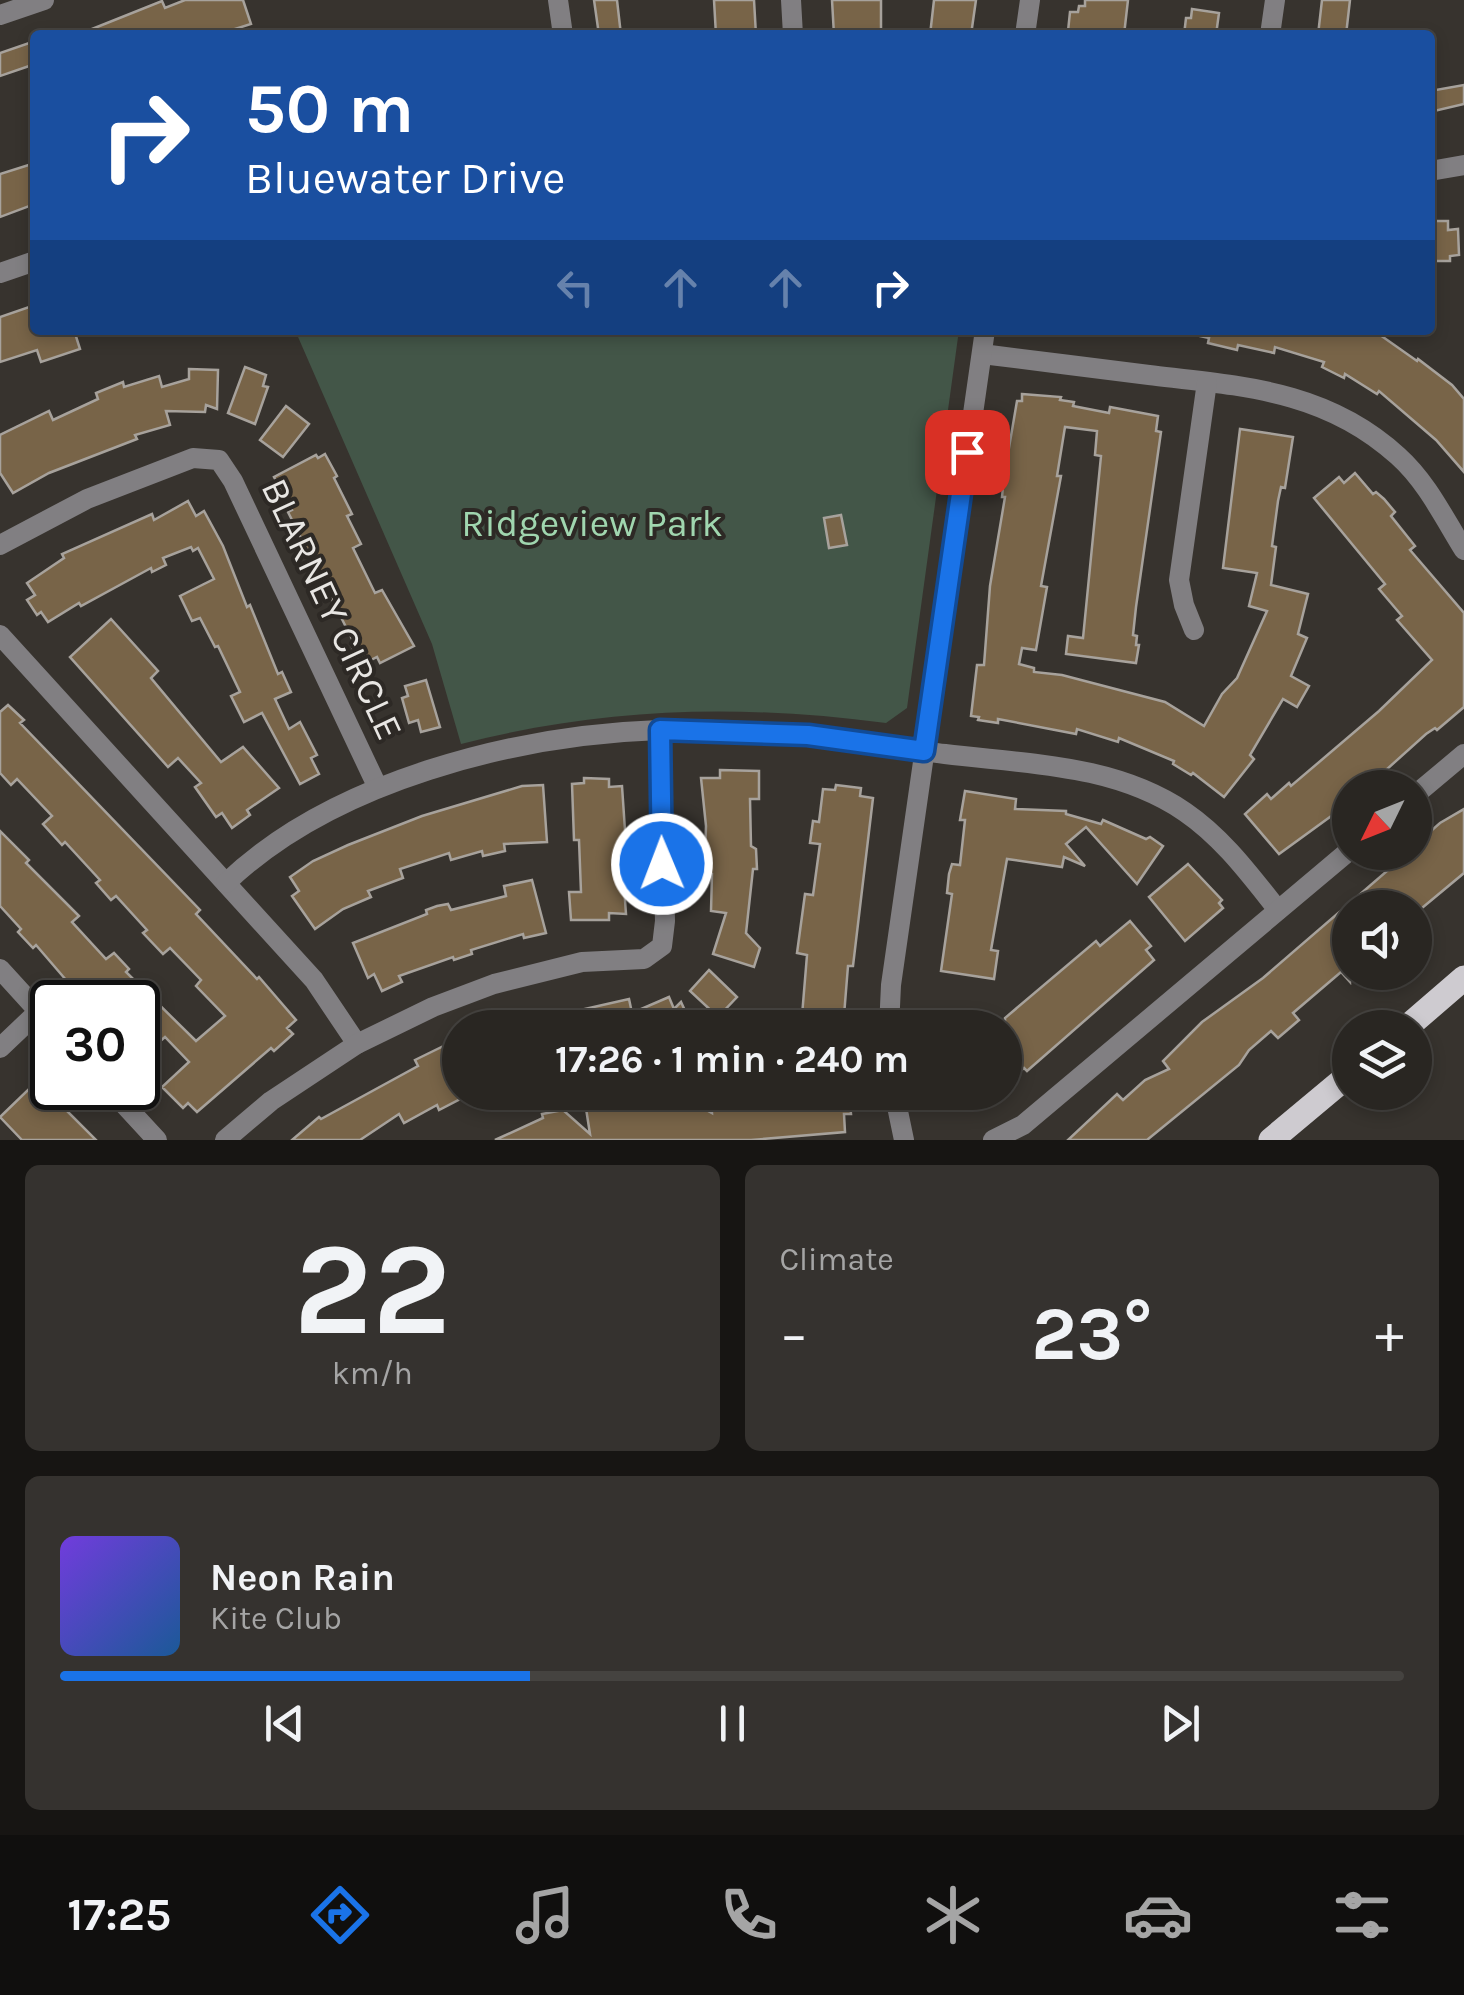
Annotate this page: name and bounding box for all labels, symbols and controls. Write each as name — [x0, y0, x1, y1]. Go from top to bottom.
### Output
text: 50 m — [245, 68, 414, 150]
icon: right — [80, 70, 210, 200]
text: Bluewater Drive — [245, 152, 565, 204]
icon: left — [548, 260, 603, 315]
icon: ahead — [653, 260, 708, 315]
icon: ahead — [758, 260, 813, 315]
icon: right — [863, 260, 918, 315]
pin — [925, 410, 1010, 495]
icon: arrive — [940, 425, 995, 480]
street label: BLARNEY CIRCLE — [252, 471, 412, 747]
park label: Ridgeview Park — [461, 501, 723, 546]
north arrow — [1332, 770, 1432, 870]
map controls — [1332, 770, 1432, 1110]
position arrow — [610, 812, 714, 916]
button: sound — [1332, 890, 1432, 990]
speed limit sign: 30 — [30, 980, 160, 1110]
button: layers — [1332, 1010, 1432, 1110]
text: 17:26 · 1 min · 240 m — [555, 1037, 909, 1082]
text: 22 — [294, 1214, 451, 1366]
text: Climate — [780, 1241, 894, 1278]
text: 23° — [1031, 1290, 1152, 1378]
text: − — [780, 1302, 808, 1366]
text: + — [1375, 1302, 1404, 1366]
text: km/h — [332, 1355, 413, 1392]
text: Neon Rain — [210, 1555, 395, 1600]
text: Kite Club — [210, 1600, 342, 1637]
icon: previous — [257, 1696, 312, 1751]
icon: pause — [705, 1696, 760, 1751]
icon: next — [1153, 1696, 1208, 1751]
icon: directions — [305, 1880, 375, 1950]
icon: music — [510, 1880, 580, 1950]
icon: phone — [714, 1880, 784, 1950]
icon: climate — [918, 1880, 988, 1950]
icon: car — [1123, 1880, 1193, 1950]
icon: filters — [1327, 1880, 1397, 1950]
text: 17:25 — [67, 1889, 171, 1941]

